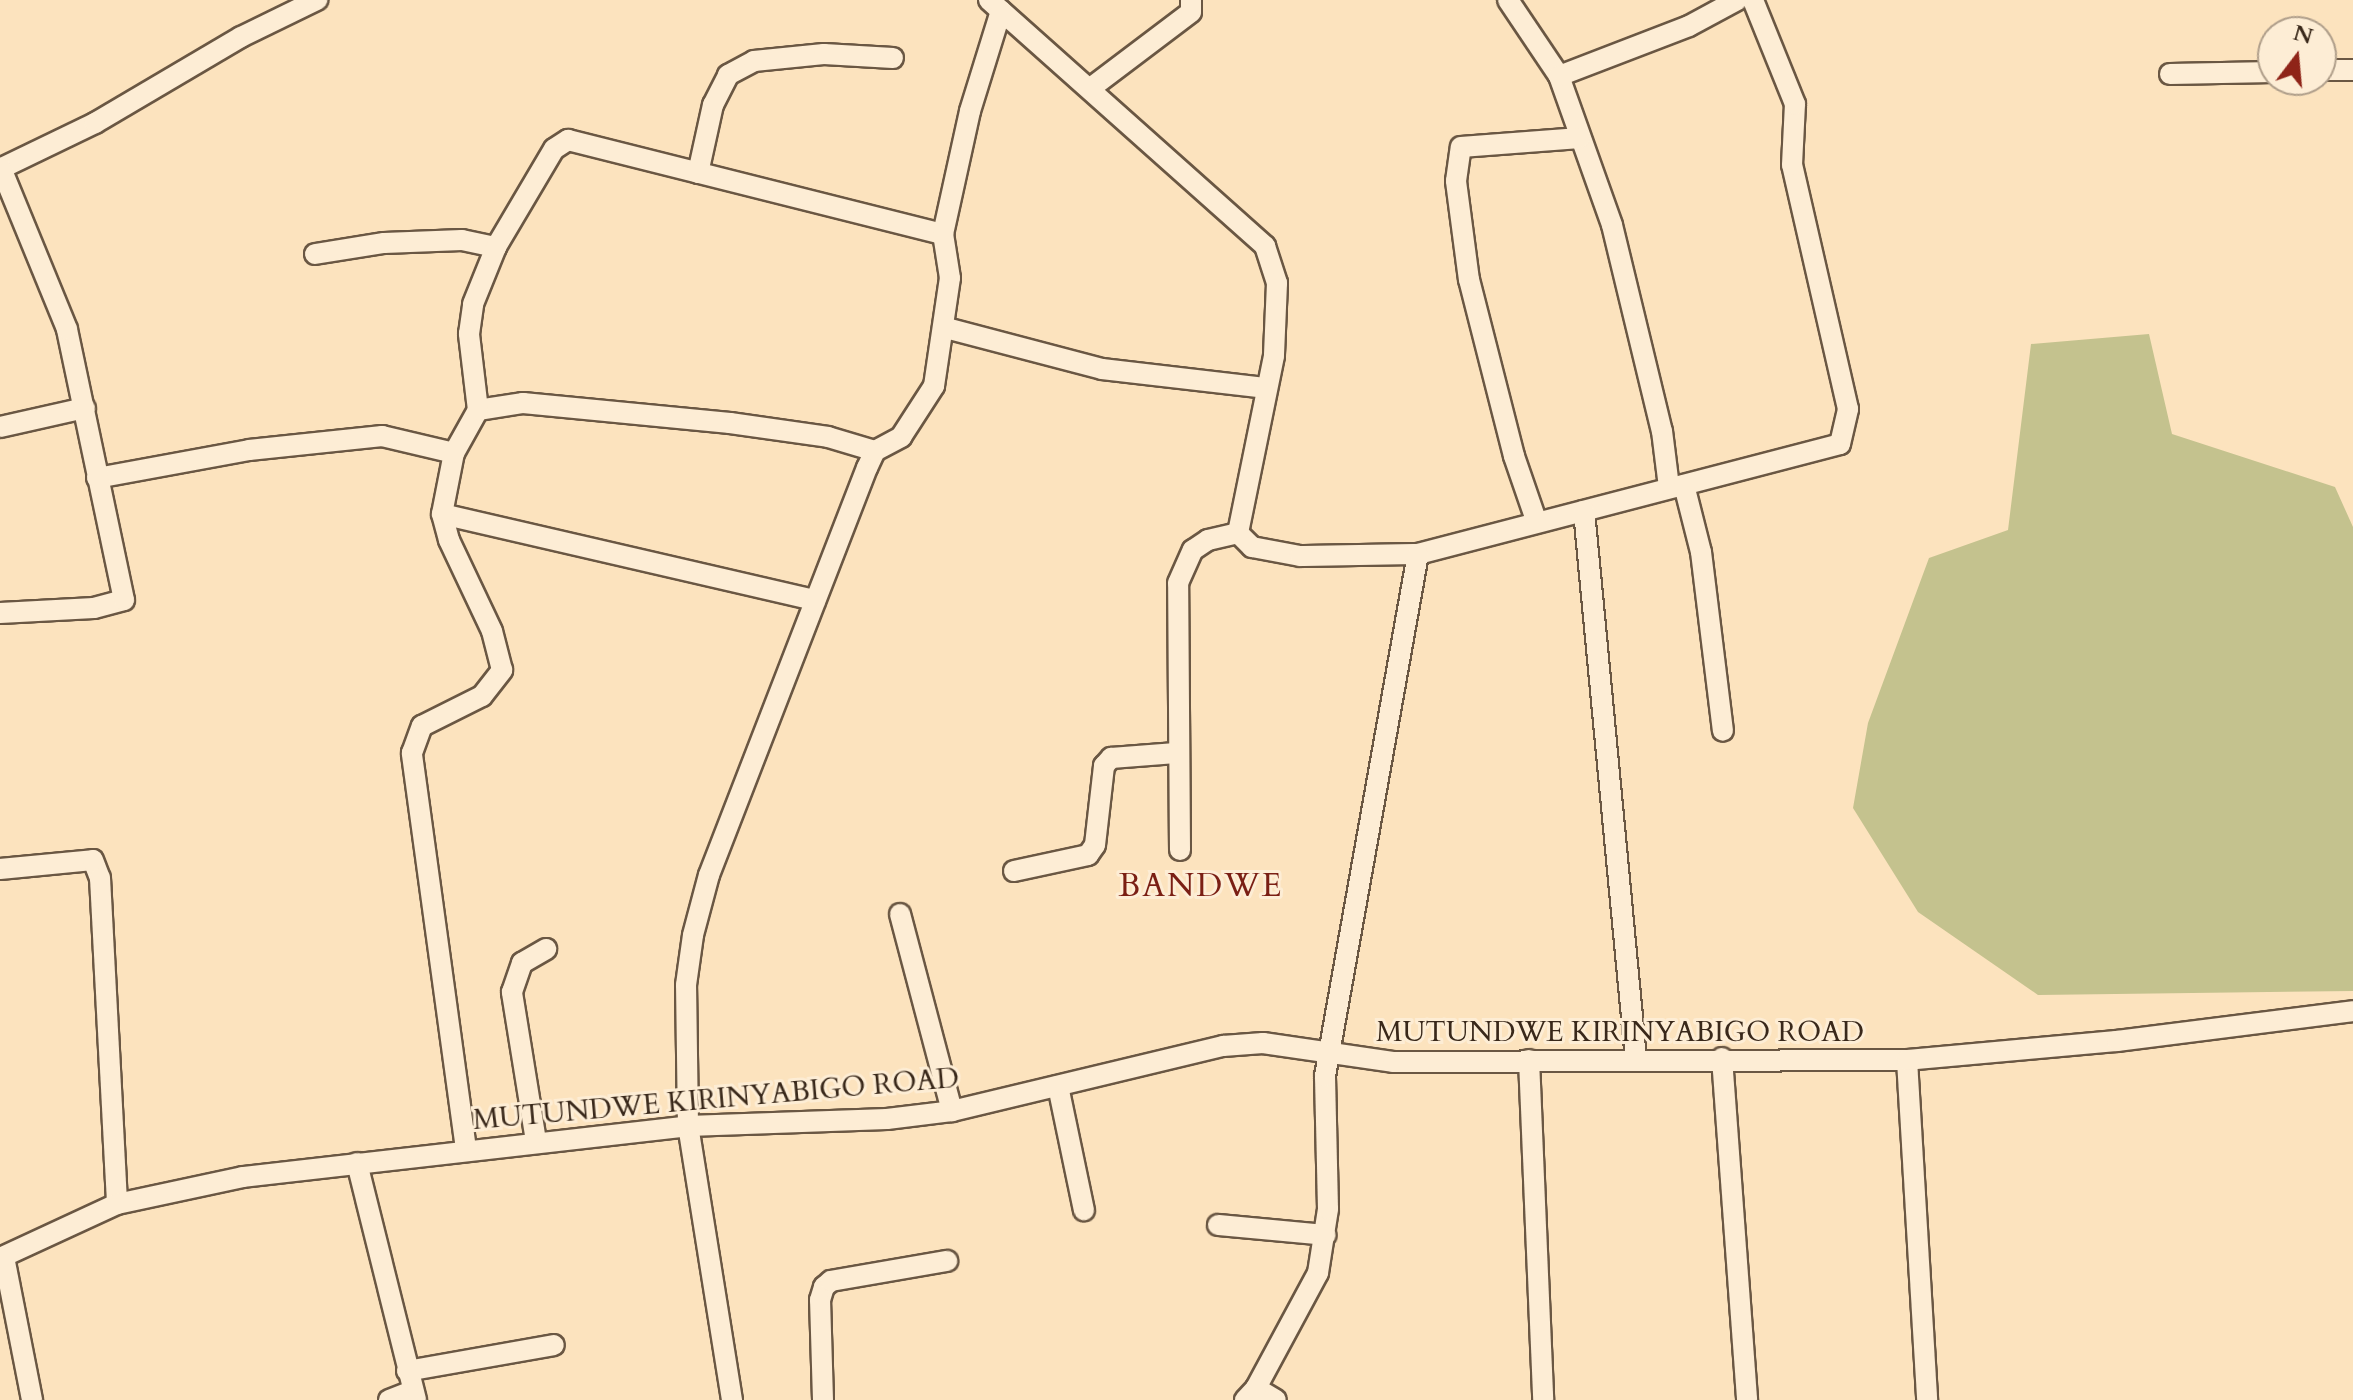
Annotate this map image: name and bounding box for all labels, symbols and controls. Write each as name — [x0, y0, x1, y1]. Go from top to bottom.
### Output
north arrow — [2257, 16, 2337, 96]
text: N — [2290, 18, 2316, 52]
district label: BANDWE — [1119, 867, 1283, 905]
street label: MUTUNDWE KIRINYABIGO ROAD — [1376, 1015, 1864, 1049]
street label: MUTUNDWE KIRINYABIGO ROAD — [472, 1061, 960, 1137]

